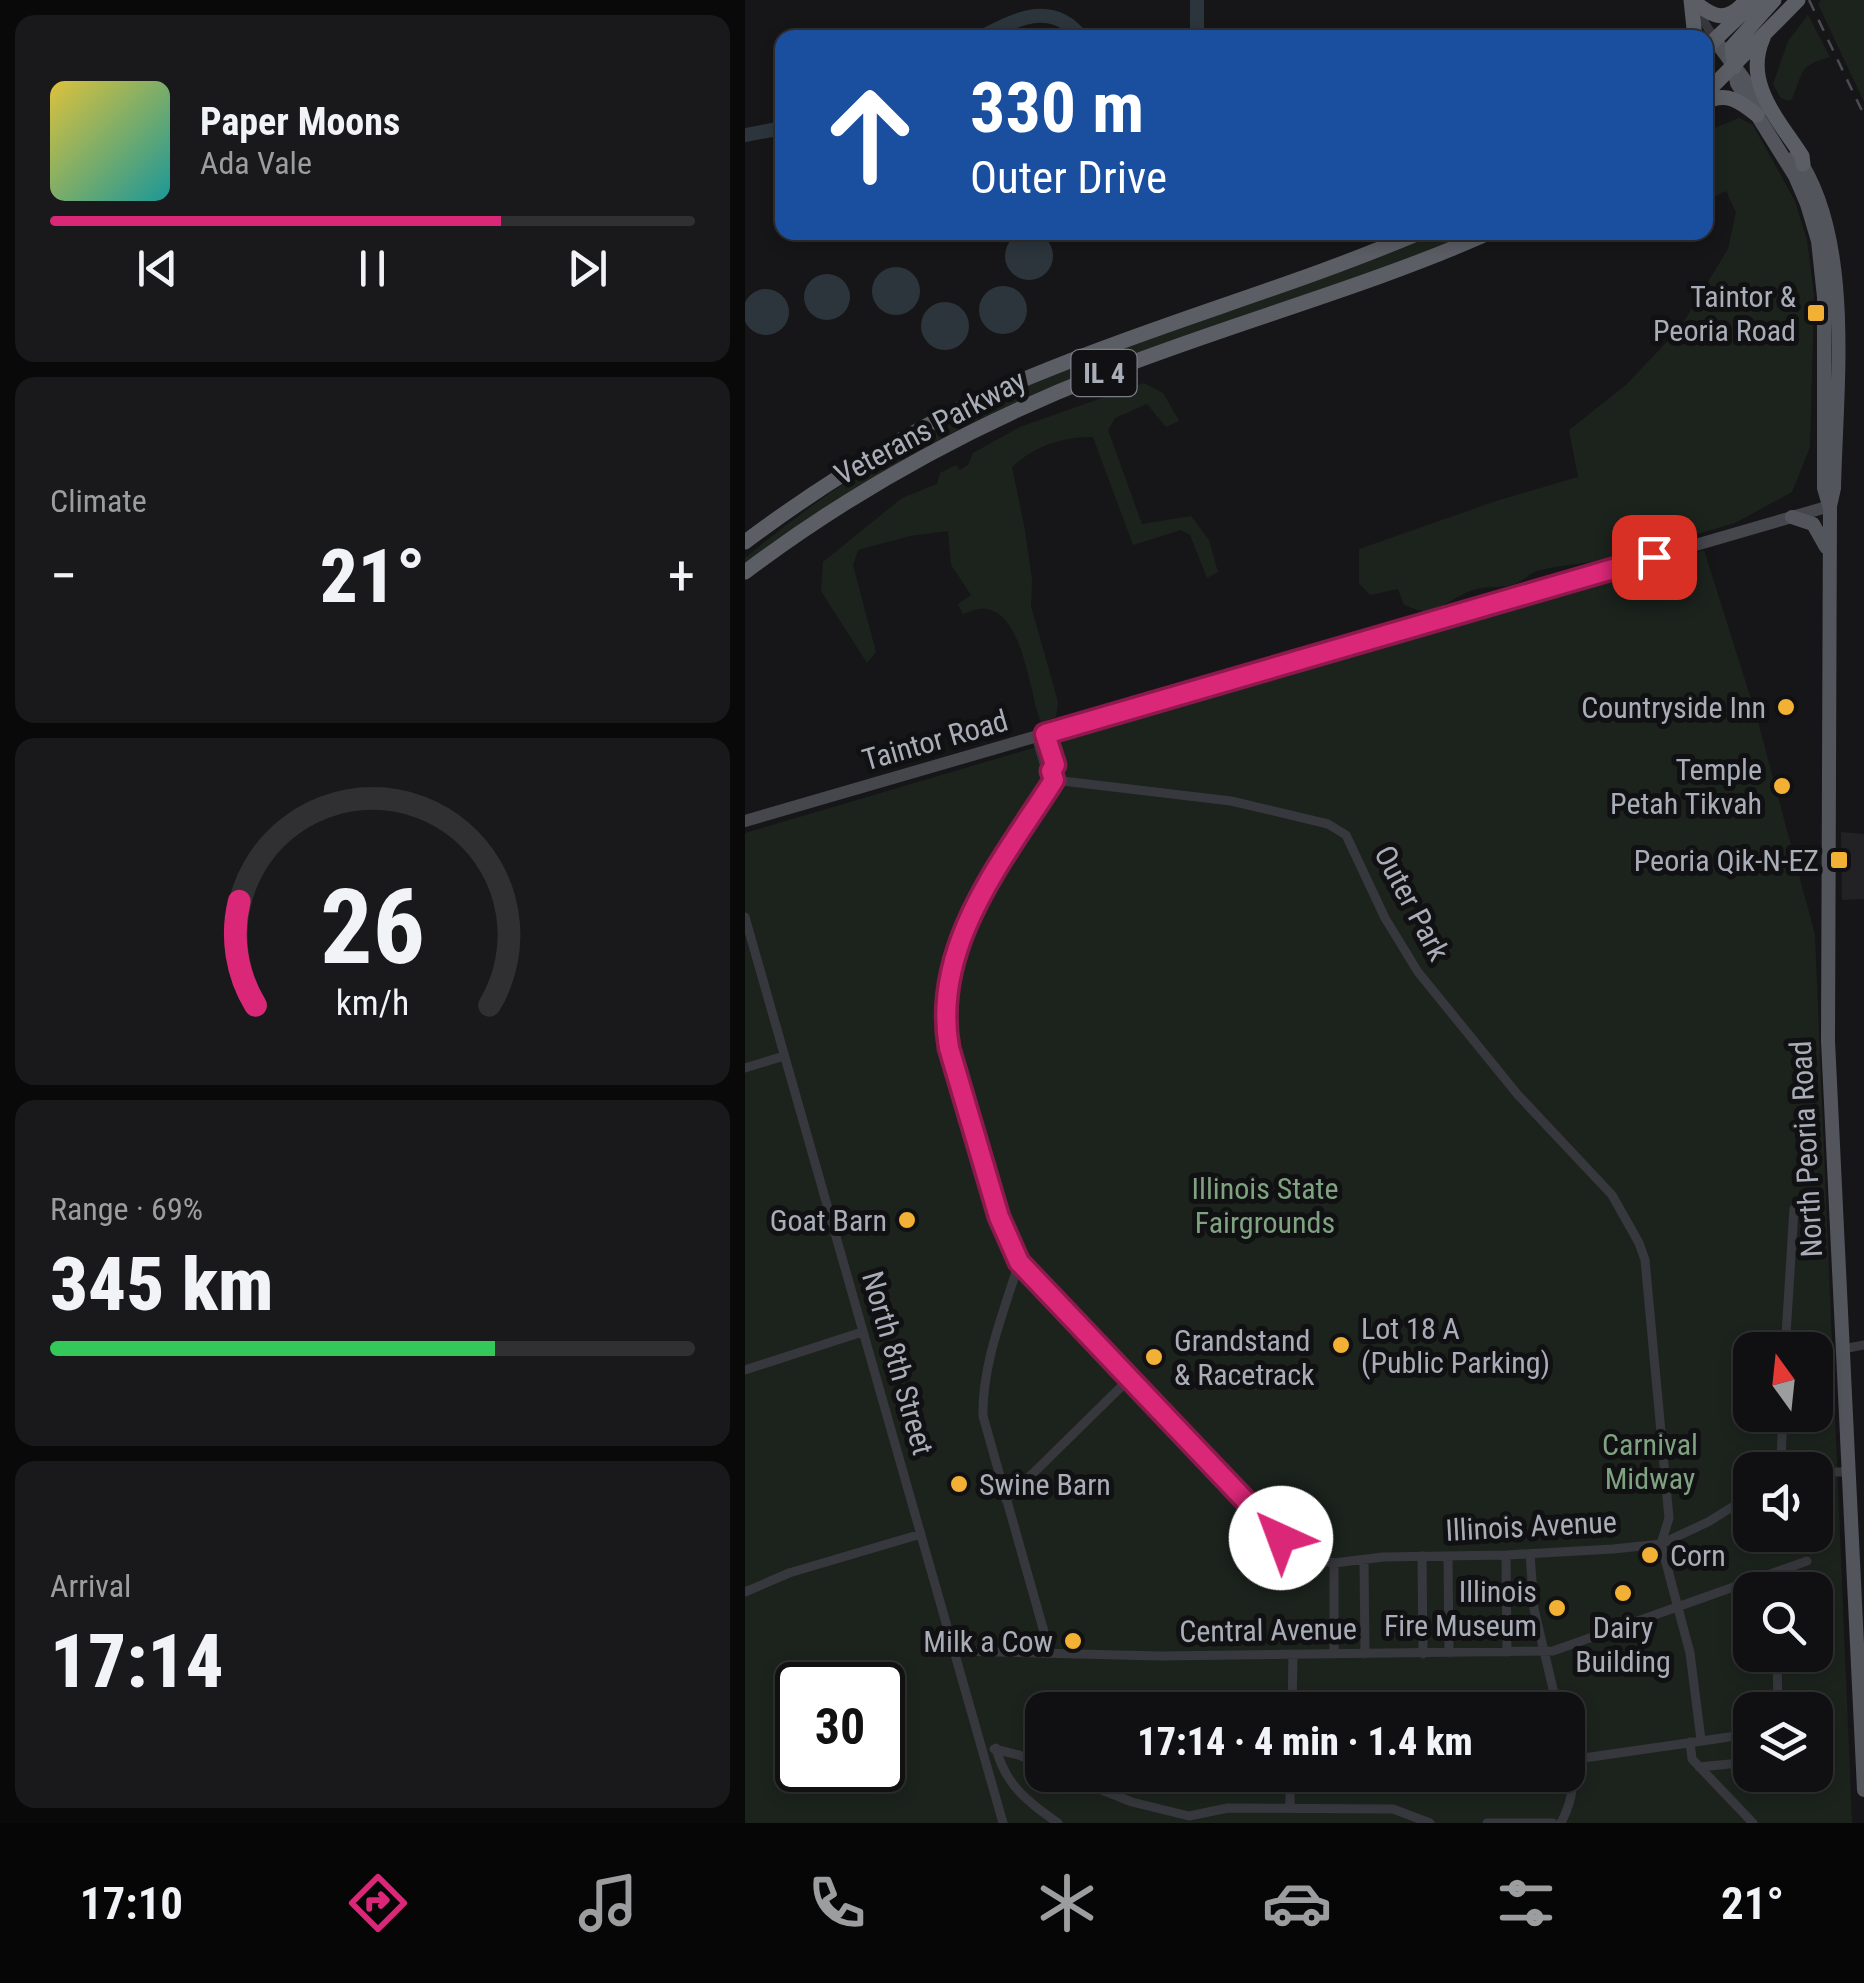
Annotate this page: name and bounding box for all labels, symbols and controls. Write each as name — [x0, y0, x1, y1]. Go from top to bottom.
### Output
text: 330 m — [970, 67, 1144, 149]
icon: ahead — [805, 70, 935, 200]
text: Paper Moons — [200, 100, 400, 144]
text: Ada Vale — [200, 144, 312, 182]
text: Outer Drive — [970, 151, 1167, 204]
icon: previous — [130, 241, 185, 296]
icon: pause — [345, 241, 400, 296]
icon: next — [560, 241, 615, 296]
place label: Taintor & Peoria Road — [1653, 279, 1797, 348]
marker: Taintor & Peoria Road — [1805, 302, 1827, 324]
road number: IL 4 — [1071, 350, 1137, 396]
street label: Veterans Parkway — [829, 362, 1031, 492]
text: Climate — [50, 482, 147, 520]
pin — [1612, 515, 1697, 600]
icon: arrive — [1627, 530, 1682, 585]
text: 21° — [320, 532, 425, 620]
text: − — [50, 544, 78, 608]
text: + — [668, 544, 695, 608]
place label: Countryside Inn — [1581, 690, 1766, 725]
marker: Countryside Inn — [1775, 696, 1797, 718]
street label: Taintor Road — [858, 703, 1012, 777]
place label: Temple Petah Tikvah — [1610, 752, 1762, 821]
marker: Temple Petah Tikvah — [1771, 775, 1793, 797]
street label: Outer Park — [1367, 840, 1457, 967]
place label: Peoria Qik-N-EZ — [1634, 843, 1819, 878]
marker: Peoria Qik-N-EZ — [1828, 849, 1850, 871]
text: 26 — [320, 867, 425, 988]
text: km/h — [336, 982, 409, 1024]
street label: North Peoria Road — [1783, 1040, 1829, 1258]
park label: Illinois State Fairgrounds — [1192, 1171, 1338, 1240]
text: Range · 69% — [50, 1190, 203, 1228]
place label: Goat Barn — [770, 1203, 887, 1238]
marker: Goat Barn — [896, 1209, 918, 1231]
text: 345 km — [50, 1240, 273, 1328]
street label: North 8th Street — [855, 1267, 941, 1459]
place label: Lot 18 A (Public Parking) — [1361, 1311, 1550, 1380]
place label: Grandstand & Racetrack — [1174, 1323, 1315, 1392]
north arrow — [1733, 1332, 1833, 1432]
map controls — [1733, 1332, 1833, 1792]
marker: Lot 18 A (Public Parking) — [1330, 1334, 1352, 1356]
marker: Grandstand & Racetrack — [1143, 1346, 1165, 1368]
park label: Carnival Midway — [1602, 1427, 1698, 1496]
button: sound — [1733, 1452, 1833, 1552]
place label: Swine Barn — [979, 1467, 1111, 1502]
marker: Swine Barn — [948, 1473, 970, 1495]
position arrow — [1229, 1486, 1333, 1590]
street label: Illinois Avenue — [1444, 1504, 1618, 1548]
place label: Corn — [1670, 1538, 1726, 1573]
marker: Corn — [1639, 1544, 1661, 1566]
text: Arrival — [50, 1567, 131, 1605]
button: search — [1733, 1572, 1833, 1672]
place label: Illinois Fire Museum — [1384, 1574, 1537, 1643]
marker: Dairy Building — [1612, 1582, 1634, 1604]
marker: Illinois Fire Museum — [1546, 1597, 1568, 1619]
place label: Dairy Building — [1575, 1610, 1671, 1679]
street label: Central Avenue — [1179, 1611, 1357, 1649]
text: 17:14 — [50, 1617, 224, 1705]
place label: Milk a Cow — [923, 1624, 1053, 1659]
marker: Milk a Cow — [1062, 1630, 1084, 1652]
speed limit sign: 30 — [775, 1662, 905, 1792]
button: layers — [1733, 1692, 1833, 1792]
text: 17:14 · 4 min · 1.4 km — [1137, 1720, 1473, 1764]
icon: directions — [343, 1868, 413, 1938]
icon: music — [573, 1868, 643, 1938]
icon: phone — [802, 1868, 872, 1938]
icon: climate — [1032, 1868, 1102, 1938]
icon: car — [1262, 1868, 1332, 1938]
icon: filters — [1491, 1868, 1561, 1938]
text: 17:10 — [80, 1877, 183, 1930]
text: 21° — [1721, 1877, 1784, 1930]

